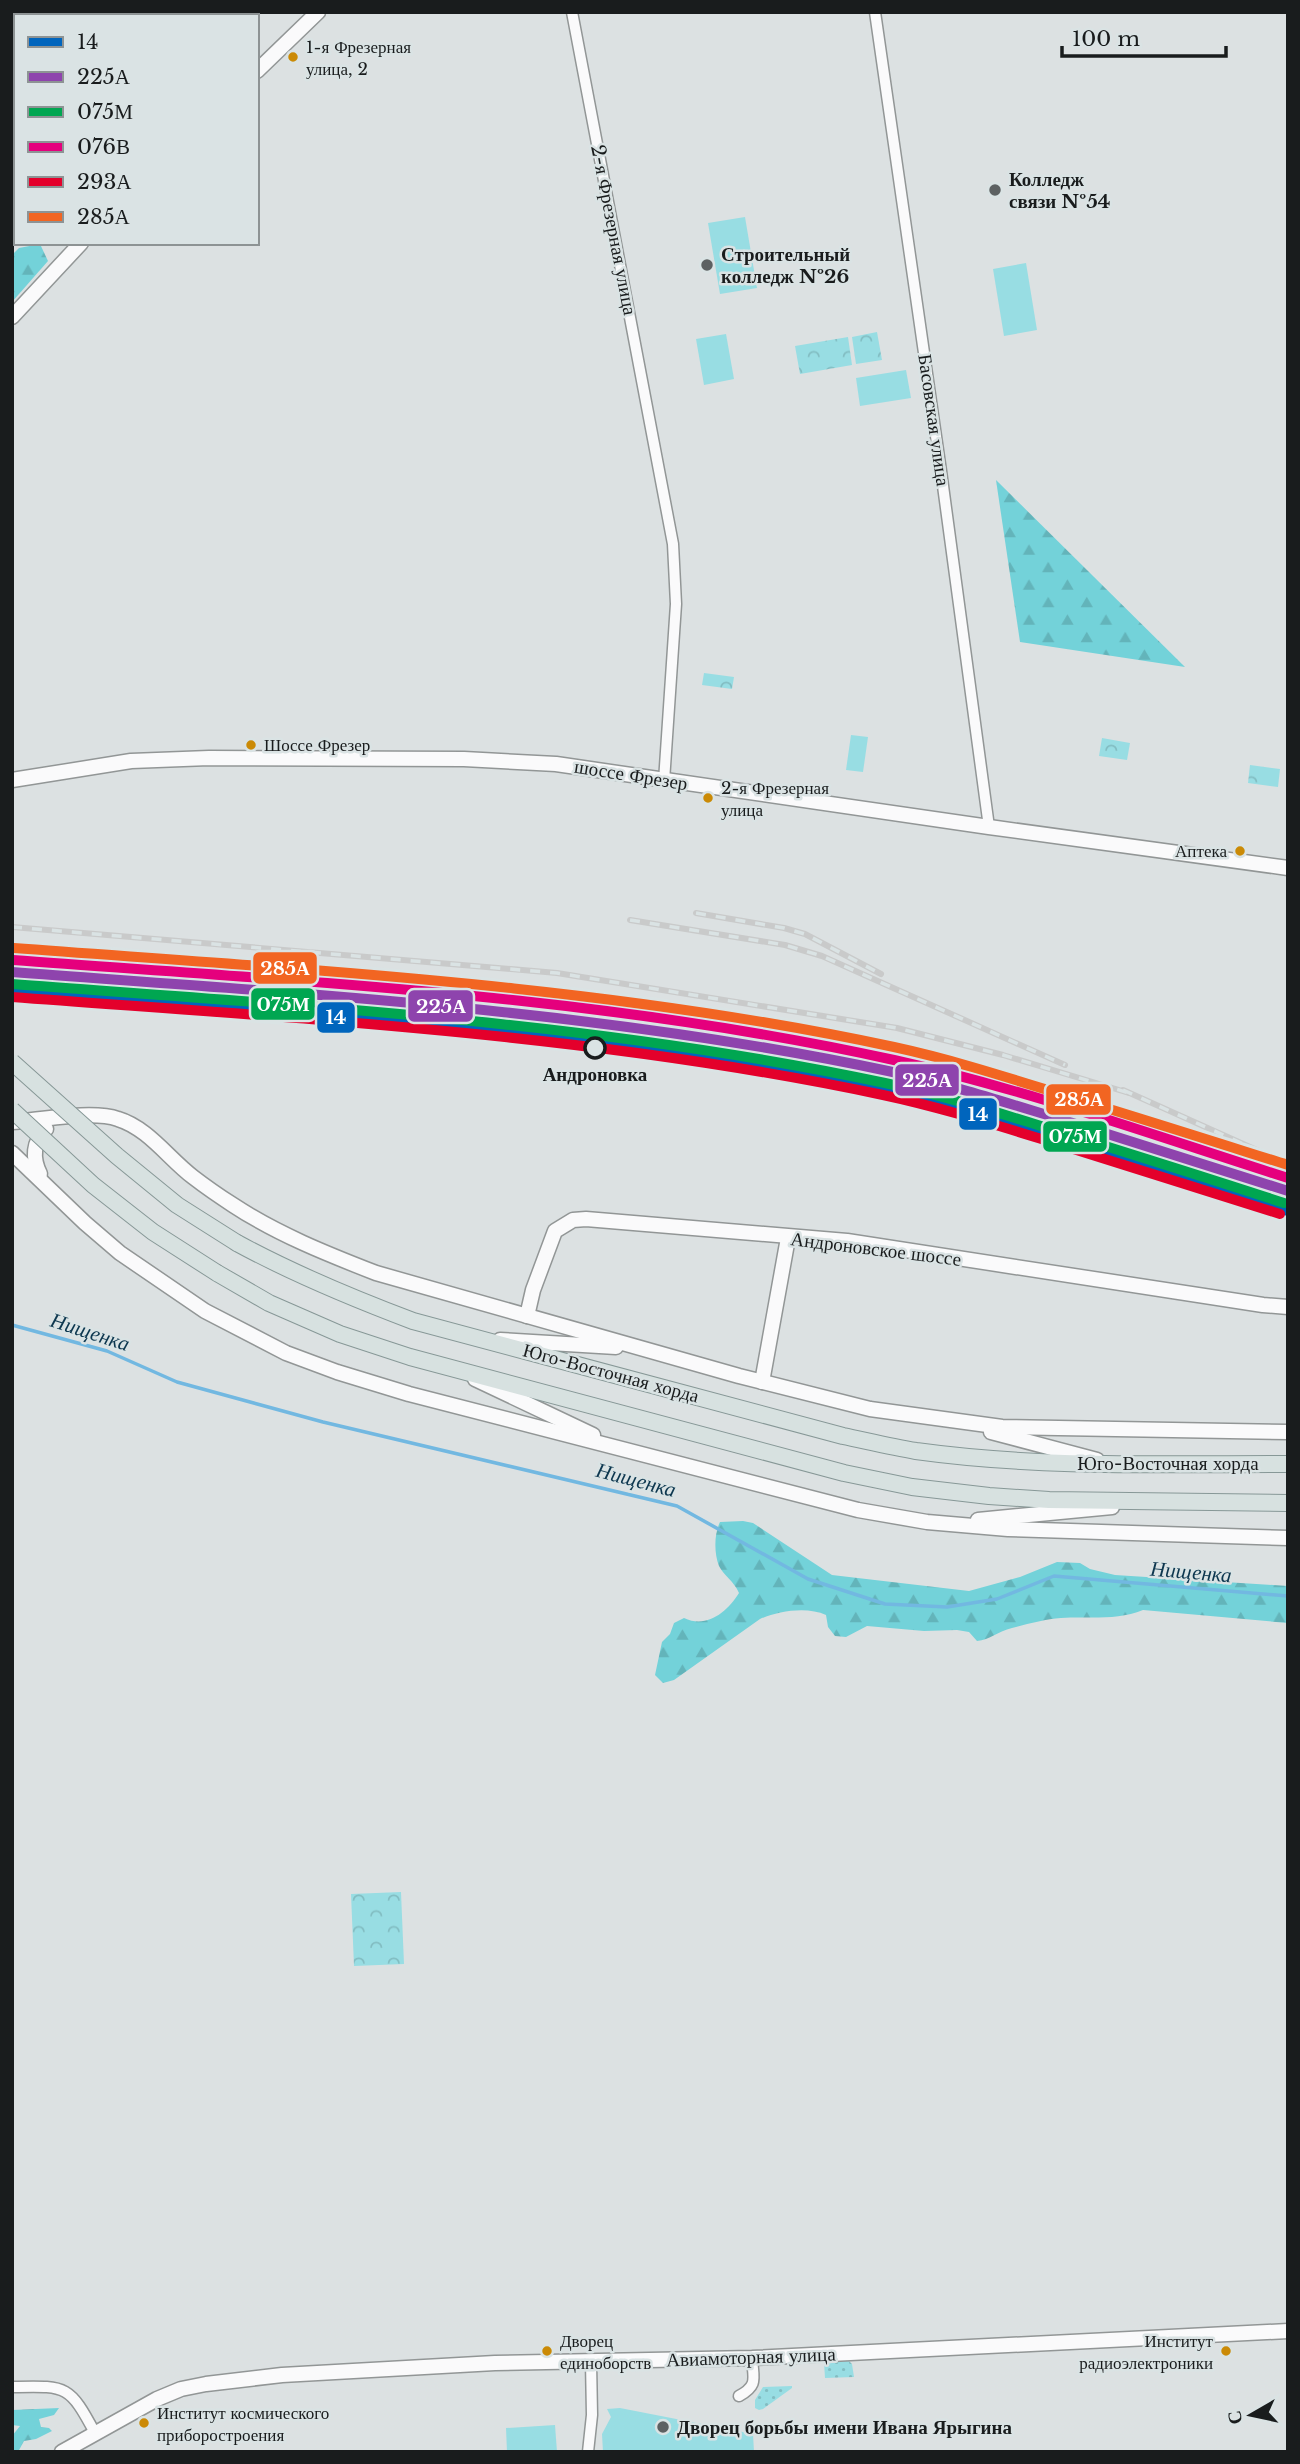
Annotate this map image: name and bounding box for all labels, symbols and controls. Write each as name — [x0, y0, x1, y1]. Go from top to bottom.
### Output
legend — [14, 14, 259, 245]
scale bar — [1062, 14, 1226, 58]
text: 100 m — [1072, 26, 1140, 52]
text: 14 — [77, 29, 99, 55]
place label: 1-я Фрезерная улица, 2 — [306, 37, 411, 80]
marker: 1-я Фрезерная улица, 2 — [286, 50, 300, 64]
text: 225А — [77, 64, 131, 90]
text: 075М — [77, 99, 133, 125]
text: 076В — [77, 134, 130, 160]
street label: 2-я Фрезерная улица — [586, 143, 642, 318]
place label: Колледж связи №54 — [1009, 168, 1110, 213]
text: 293А — [77, 169, 132, 195]
marker: Колледж связи №54 — [987, 182, 1003, 198]
text: 285А — [77, 204, 131, 230]
place label: Строительный колледж №26 — [721, 243, 850, 288]
marker: Строительный колледж №26 — [699, 257, 715, 273]
street label: Басовская улица — [913, 353, 955, 488]
place label: Шоссе Фрезер — [264, 735, 370, 756]
marker: Шоссе Фрезер — [244, 738, 258, 752]
street label: шоссе Фрезер — [573, 755, 689, 795]
place label: 2-я Фрезерная улица — [721, 778, 829, 821]
marker: 2-я Фрезерная улица — [701, 791, 715, 805]
place label: Аптека — [1175, 841, 1227, 862]
marker: Аптека — [1233, 844, 1247, 858]
line badge: 285А — [252, 951, 318, 985]
text: 285А — [260, 957, 310, 980]
line badge: 075М — [250, 987, 316, 1021]
line badge: 225А — [407, 989, 474, 1023]
text: 075М — [256, 993, 310, 1016]
text: 225А — [416, 995, 466, 1018]
line badge: 14 — [316, 1001, 356, 1034]
text: 14 — [326, 1006, 346, 1029]
marker: Андроновка — [584, 1037, 606, 1059]
place label: Андроновка — [543, 1063, 648, 1086]
line badge: 225А — [894, 1063, 960, 1097]
text: 225А — [902, 1069, 952, 1092]
line badge: 285А — [1045, 1083, 1112, 1116]
text: 285А — [1054, 1088, 1104, 1111]
line badge: 14 — [958, 1097, 998, 1131]
text: 14 — [968, 1103, 988, 1126]
line badge: 075М — [1042, 1120, 1108, 1153]
text: 075М — [1048, 1125, 1102, 1148]
street label: Андроновское шоссе — [789, 1227, 963, 1271]
water label: Нищенка — [46, 1307, 133, 1357]
street label: Юго-Восточная хорда — [520, 1338, 702, 1408]
street label: Юго-Восточная хорда — [1077, 1452, 1259, 1475]
water label: Нищенка — [592, 1457, 679, 1503]
water label: Нищенка — [1148, 1555, 1233, 1589]
place label: Дворец единоборств — [560, 2331, 651, 2374]
place label: Институт радиоэлектроники — [1079, 2331, 1214, 2374]
street label: Авиамоторная улица — [666, 2343, 837, 2371]
marker: Дворец единоборств — [540, 2344, 554, 2358]
marker: Институт радиоэлектроники — [1219, 2344, 1233, 2358]
north arrow — [1216, 2380, 1286, 2450]
place label: Институт космического приборостроения — [157, 2403, 329, 2446]
text: С — [1222, 2409, 1247, 2426]
marker: Институт космического приборостроения — [137, 2416, 151, 2430]
place label: Дворец борьбы имени Ивана Ярыгина — [677, 2416, 1012, 2439]
marker: Дворец борьбы имени Ивана Ярыгина — [655, 2419, 671, 2435]

